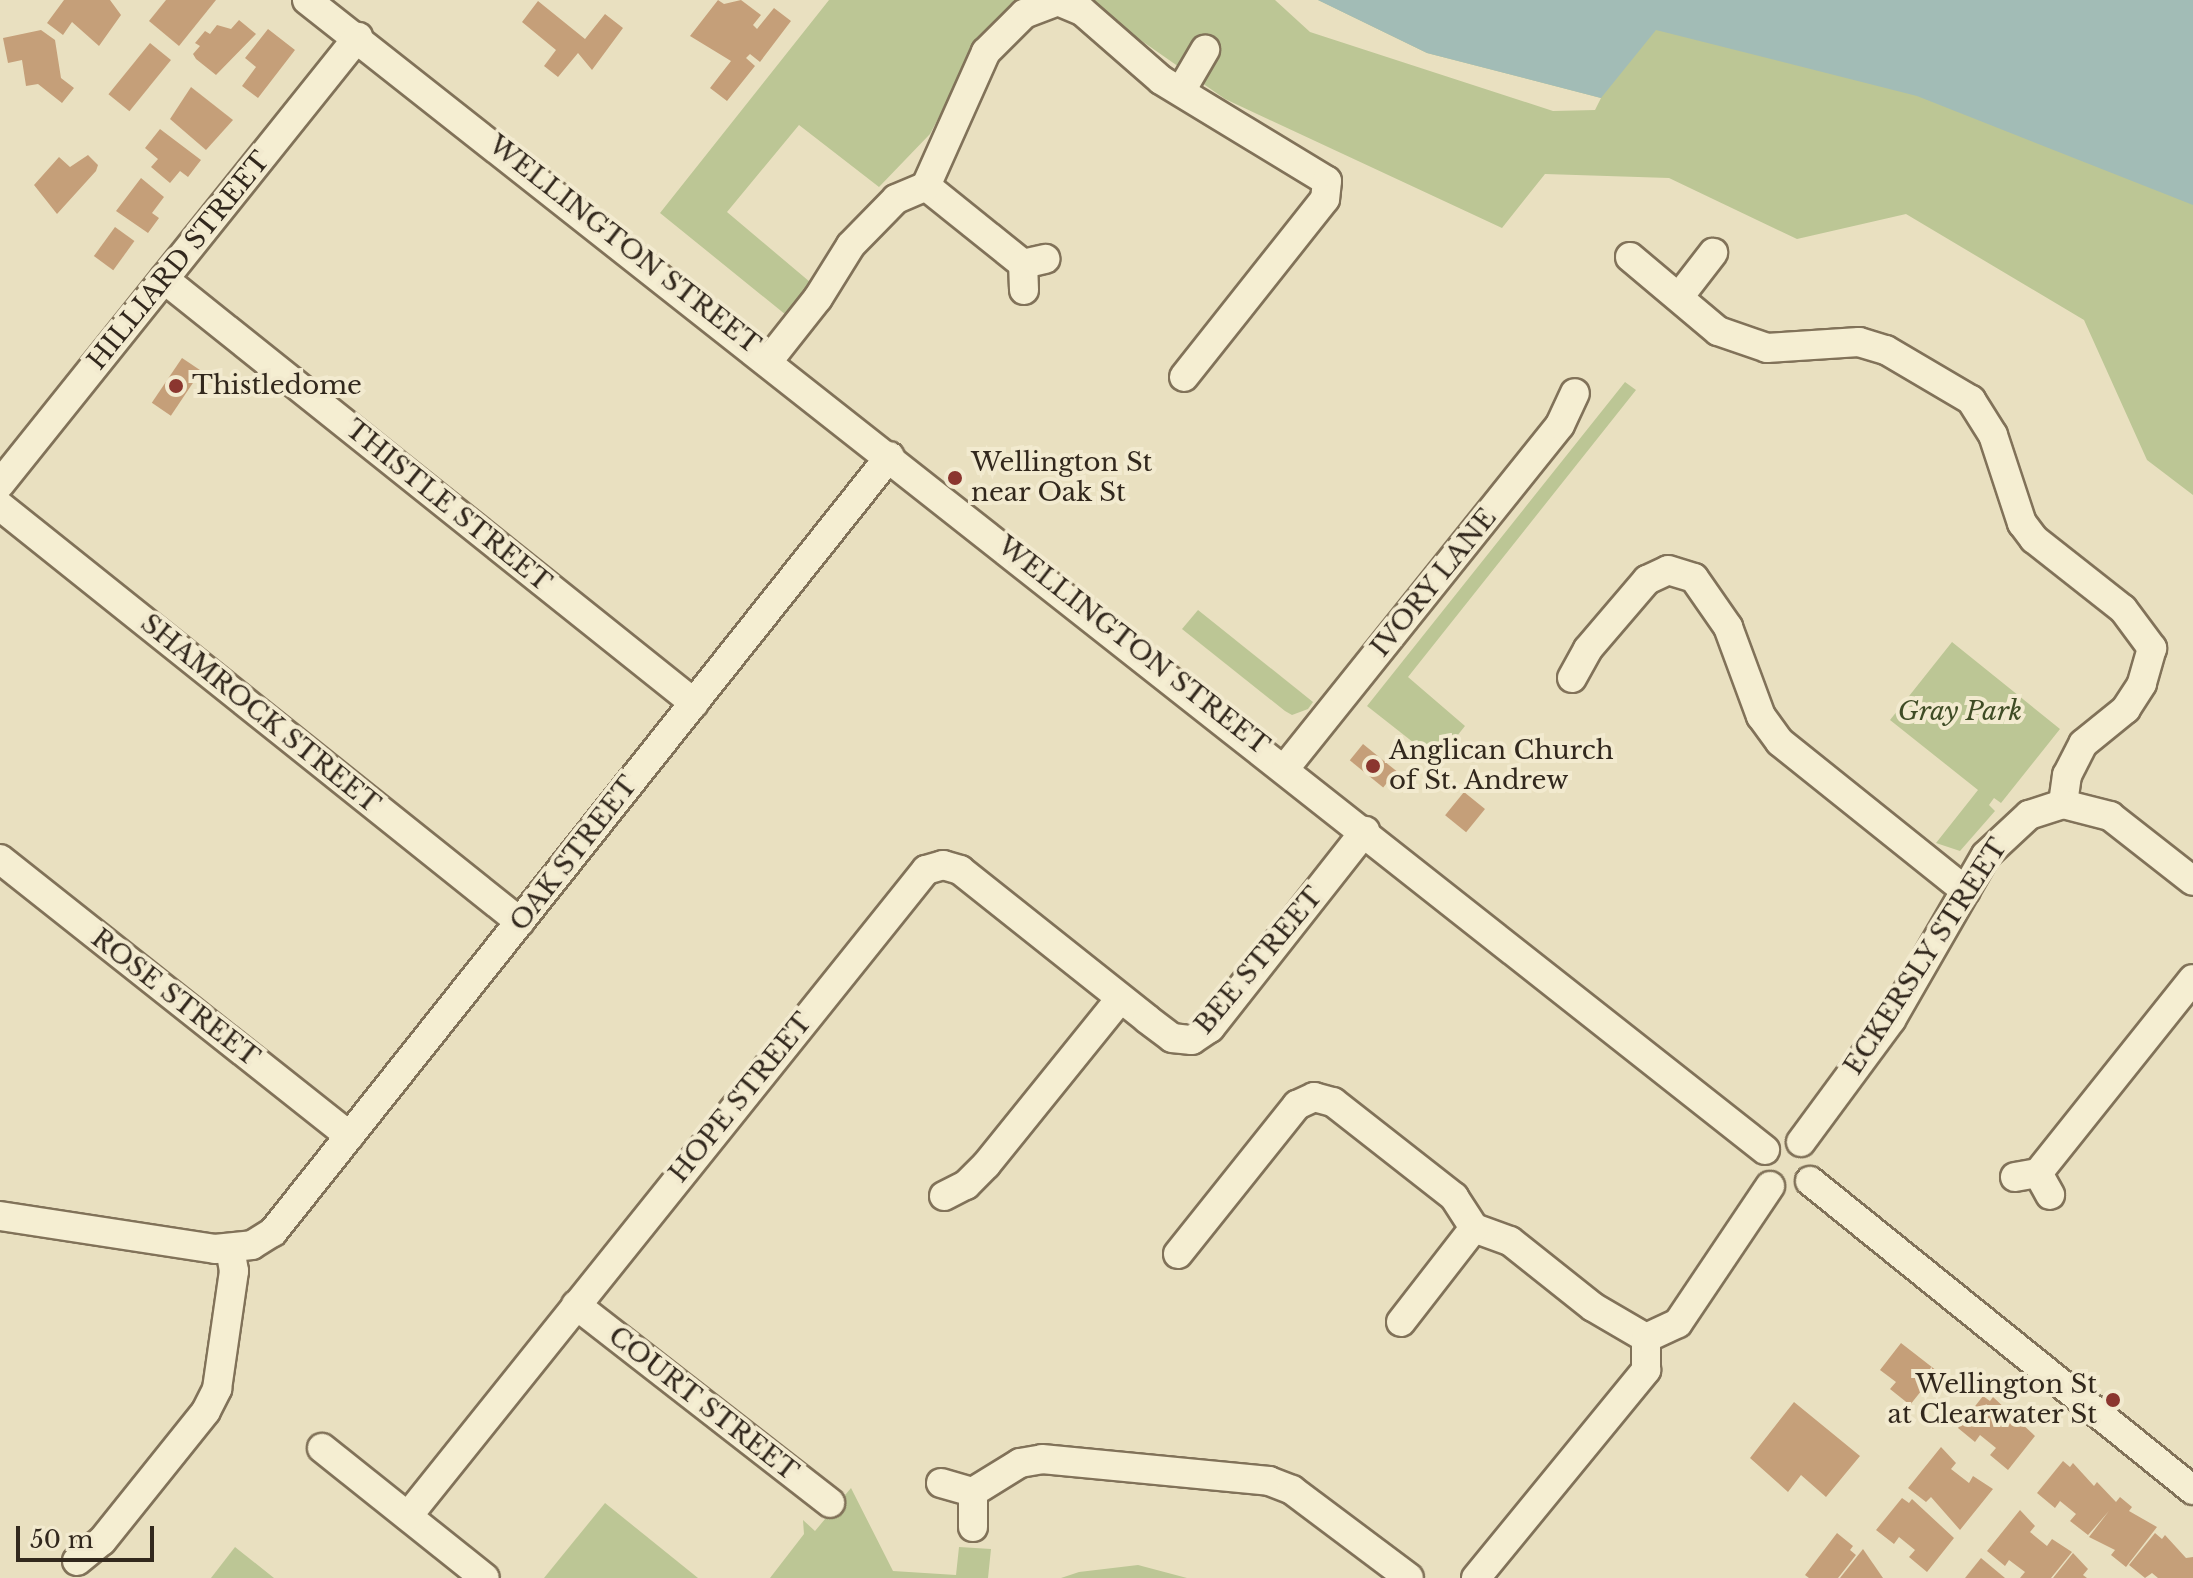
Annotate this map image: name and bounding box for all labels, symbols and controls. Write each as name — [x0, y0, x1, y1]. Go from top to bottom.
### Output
street label: WELLINGTON STREET — [482, 129, 766, 361]
street label: HILLIARD STREET — [82, 146, 276, 376]
place label: Thistledome — [192, 370, 362, 402]
marker: Thistledome — [167, 377, 185, 395]
street label: THISTLE STREET — [339, 414, 557, 598]
place label: Wellington St near Oak St — [971, 447, 1152, 508]
marker: Wellington St near Oak St — [946, 469, 964, 487]
street label: IVORY LANE — [1365, 502, 1503, 664]
street label: WELLINGTON STREET — [991, 530, 1275, 762]
street label: SHAMROCK STREET — [134, 608, 386, 820]
park label: Gray Park — [1898, 696, 2022, 728]
place label: Anglican Church of St. Andrew — [1389, 735, 1614, 796]
marker: Anglican Church of St. Andrew — [1364, 757, 1382, 775]
street label: OAK STREET — [504, 770, 644, 938]
street label: ECKERSLY STREET — [1838, 833, 2014, 1081]
street label: BEE STREET — [1189, 881, 1329, 1041]
street label: ROSE STREET — [85, 923, 265, 1073]
street label: HOPE STREET — [663, 1007, 819, 1189]
street label: COURT STREET — [602, 1320, 804, 1488]
place label: Wellington St at Clearwater St — [1887, 1369, 2097, 1430]
marker: Wellington St at Clearwater St — [2104, 1391, 2122, 1409]
scale bar — [20, 1510, 158, 1560]
text: 50 m — [30, 1525, 93, 1554]

